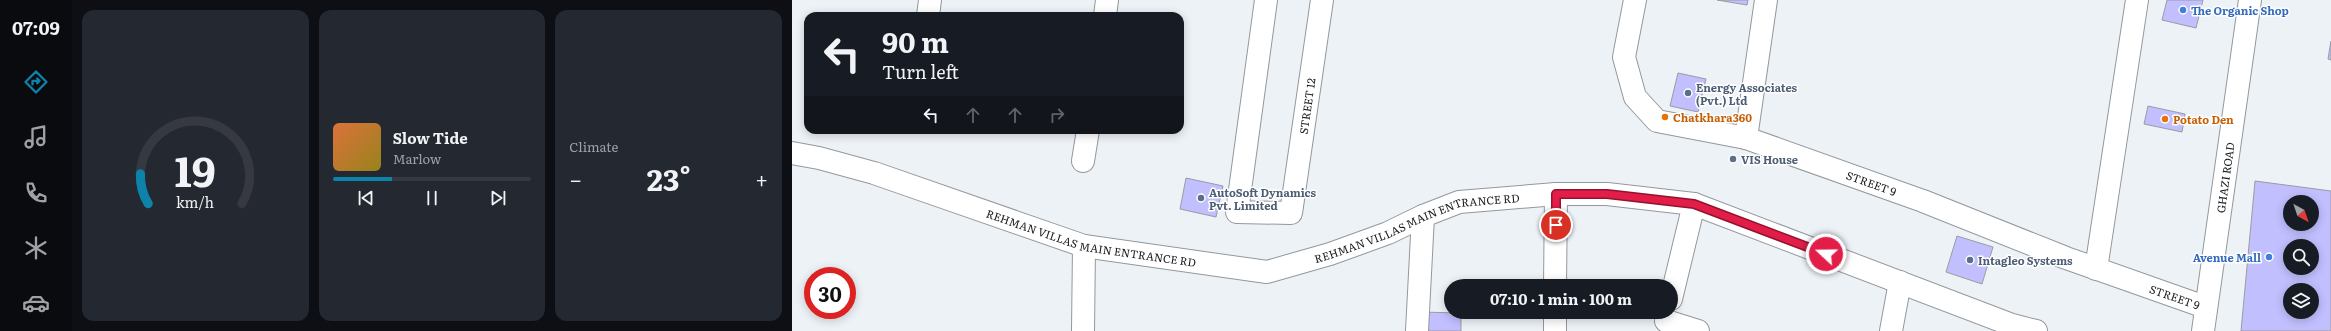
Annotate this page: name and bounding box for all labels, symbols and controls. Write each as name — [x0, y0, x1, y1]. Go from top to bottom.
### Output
place label: The Organic Shop — [2191, 2, 2289, 18]
marker: The Organic Shop — [2178, 5, 2188, 15]
text: 07:09 — [12, 14, 60, 41]
text: 90 m — [882, 20, 949, 62]
icon: left — [816, 28, 868, 80]
text: Turn left — [882, 58, 959, 85]
icon: directions — [22, 68, 50, 96]
street label: STREET 12 — [1295, 77, 1319, 135]
place label: Energy Associates (Pvt.) Ltd — [1696, 79, 1798, 108]
marker: Energy Associates (Pvt.) Ltd — [1683, 88, 1693, 98]
icon: left — [920, 104, 942, 126]
icon: ahead — [962, 104, 984, 126]
icon: ahead — [1004, 104, 1026, 126]
icon: right — [1046, 104, 1068, 126]
place label: Chatkhara360 — [1673, 109, 1752, 125]
place label: Potato Den — [2173, 111, 2234, 127]
marker: Chatkhara360 — [1660, 112, 1670, 122]
marker: Potato Den — [2160, 114, 2170, 124]
icon: music — [22, 123, 50, 151]
text: Slow Tide — [393, 126, 468, 149]
text: 19 — [175, 137, 216, 199]
text: Climate — [569, 137, 618, 156]
street label: GHAZI ROAD — [2212, 141, 2238, 214]
text: Marlow — [393, 149, 441, 168]
place label: VIS House — [1741, 151, 1798, 167]
marker: VIS House — [1728, 154, 1738, 164]
text: 23° — [647, 156, 691, 200]
text: − — [569, 162, 582, 195]
text: + — [755, 162, 768, 195]
street label: STREET 9 — [1844, 166, 1899, 199]
icon: phone — [22, 179, 50, 207]
place label: AutoSoft Dynamics Pvt. Limited — [1209, 184, 1317, 213]
icon: previous — [355, 187, 377, 209]
icon: pause — [421, 187, 443, 209]
icon: next — [487, 187, 509, 209]
street label: REHMAN VILLAS MAIN ENTRANCE RD — [1312, 189, 1520, 266]
text: km/h — [176, 190, 215, 211]
marker: AutoSoft Dynamics Pvt. Limited — [1196, 193, 1206, 203]
north arrow — [2283, 195, 2319, 231]
map controls — [2283, 195, 2319, 319]
street label: REHMAN VILLAS MAIN ENTRANCE RD — [984, 205, 1197, 270]
pin — [1539, 208, 1573, 242]
icon: arrive — [1545, 214, 1567, 236]
position arrow — [1805, 233, 1847, 275]
icon: climate — [22, 234, 50, 262]
button: search — [2283, 239, 2319, 275]
place label: Avenue Mall — [2193, 249, 2261, 265]
place label: Intagleo Systems — [1978, 252, 2073, 268]
marker: Avenue Mall — [2264, 252, 2274, 262]
marker: Intagleo Systems — [1965, 255, 1975, 265]
speed limit sign: 30 — [804, 267, 856, 319]
street label: STREET 9 — [2148, 280, 2202, 313]
button: layers — [2283, 283, 2319, 319]
text: 07:10 · 1 min · 100 m — [1490, 287, 1632, 310]
icon: car — [22, 289, 50, 317]

